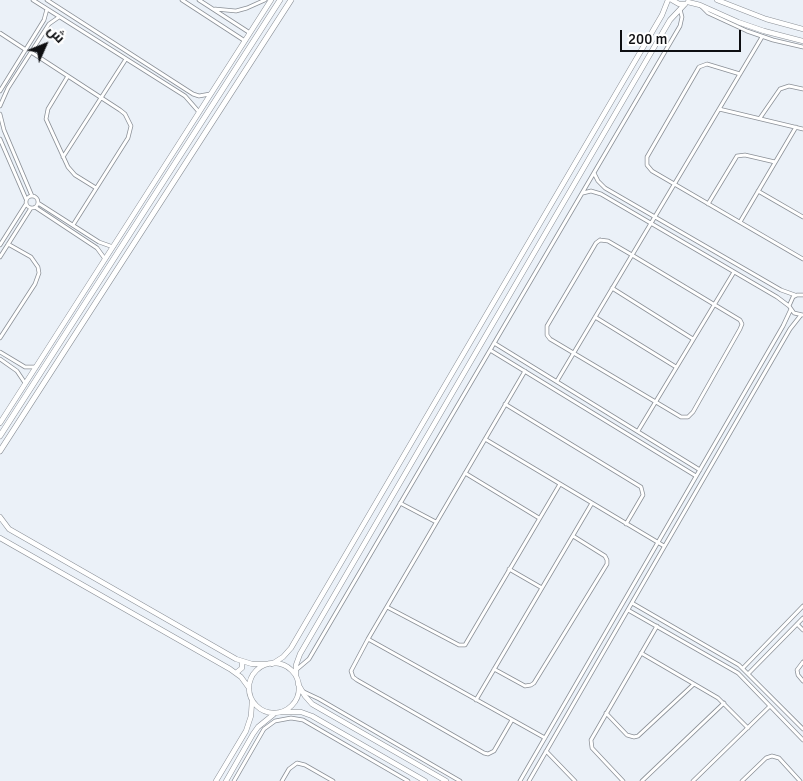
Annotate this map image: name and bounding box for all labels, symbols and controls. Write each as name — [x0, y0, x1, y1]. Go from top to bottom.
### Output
north arrow — [20, 20, 70, 70]
scale bar — [623, 20, 744, 52]
text: ش — [44, 22, 69, 47]
text: 200 m — [628, 30, 668, 48]

